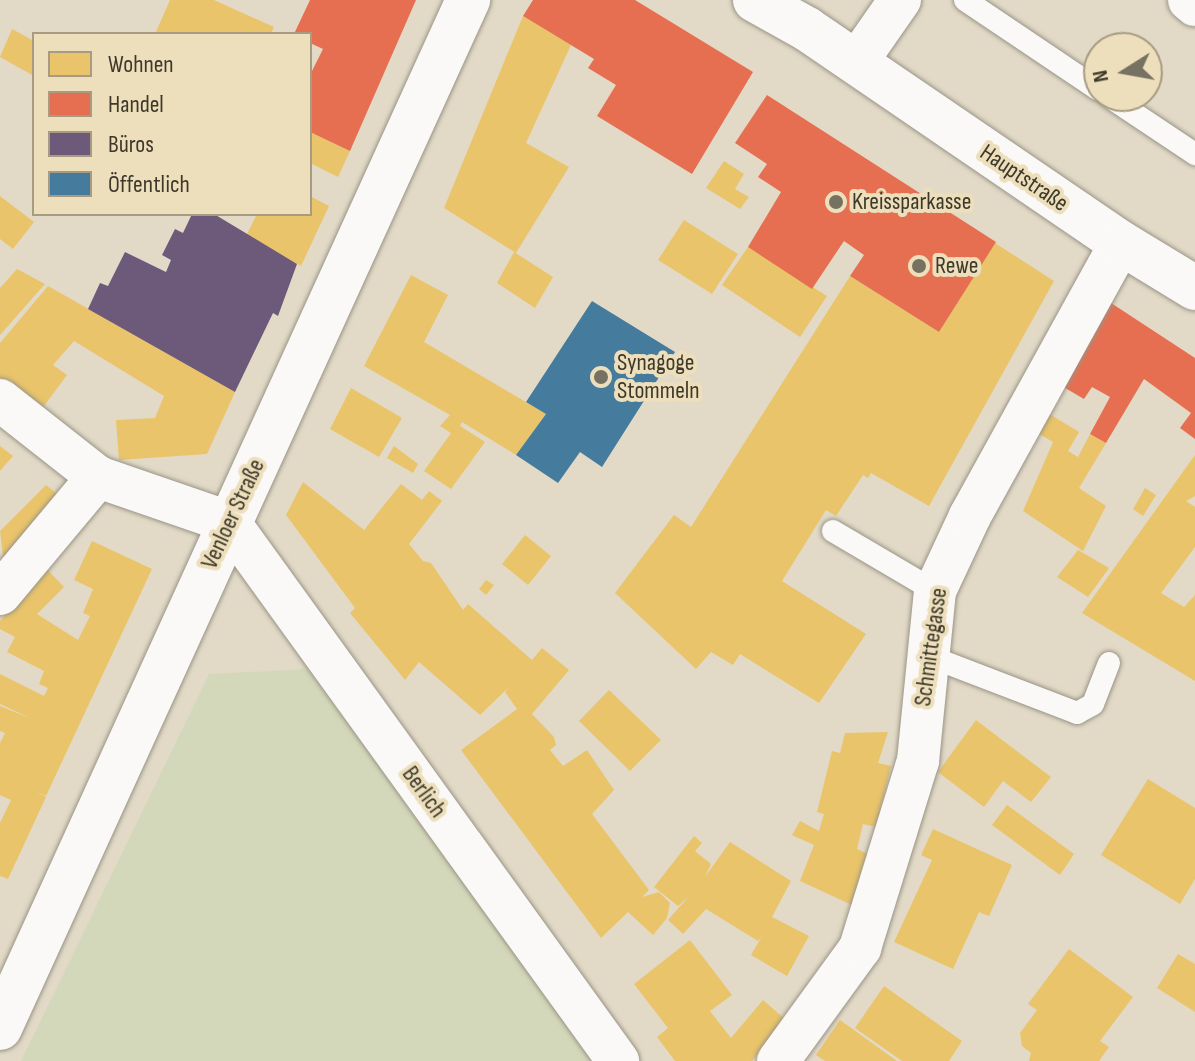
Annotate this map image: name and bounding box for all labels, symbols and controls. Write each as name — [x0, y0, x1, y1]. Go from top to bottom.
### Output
legend — [32, 32, 312, 216]
north arrow — [1083, 32, 1163, 112]
text: Wohnen — [108, 50, 174, 79]
text: N — [1087, 68, 1115, 85]
text: Handel — [108, 90, 164, 119]
text: Büros — [108, 130, 154, 159]
street label: Hauptstraße — [975, 138, 1073, 218]
text: Öffentlich — [108, 170, 190, 199]
place label: Kreissparkasse — [852, 188, 971, 216]
marker: Kreissparkasse — [827, 193, 845, 211]
place label: Rewe — [935, 252, 978, 280]
marker: Rewe — [910, 257, 928, 275]
place label: Synagoge Stommeln — [617, 349, 700, 405]
marker: Synagoge Stommeln — [592, 368, 610, 386]
street label: Venloer Straße — [195, 455, 271, 573]
street label: Schmittegasse — [908, 586, 954, 708]
street label: Berlich — [396, 761, 452, 823]

